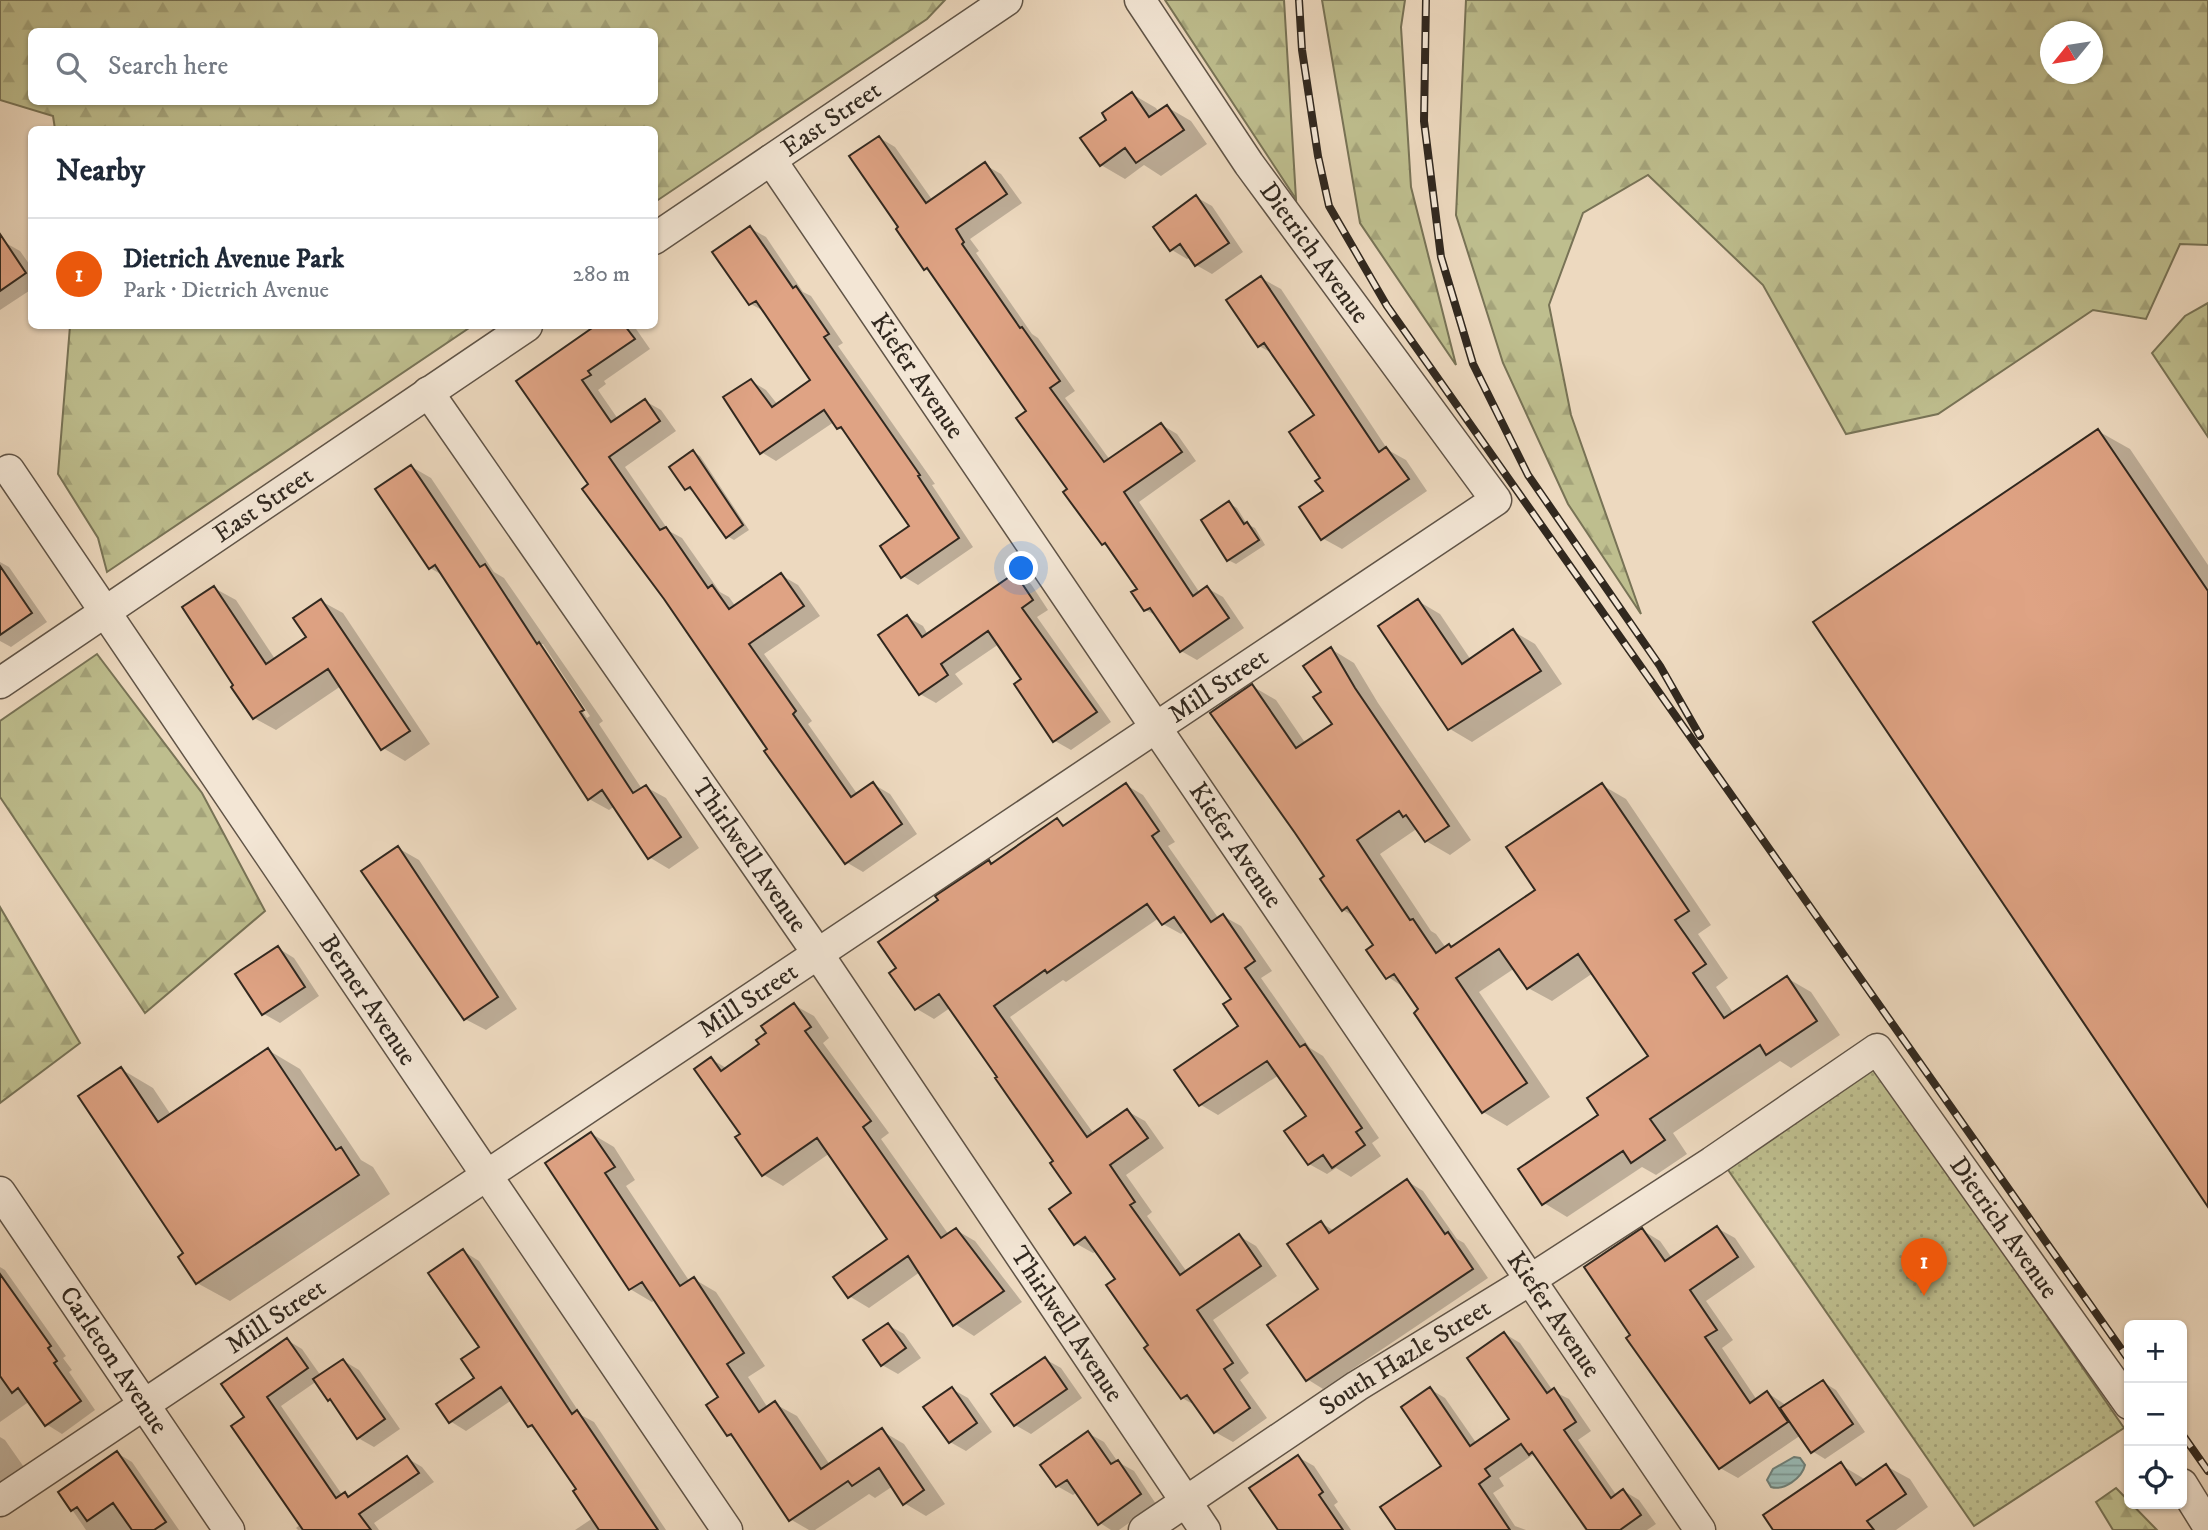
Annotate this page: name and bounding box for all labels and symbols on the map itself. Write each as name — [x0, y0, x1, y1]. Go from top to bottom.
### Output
north arrow — [2040, 21, 2103, 84]
street label: East Street — [775, 74, 887, 165]
street label: Dietrich Avenue — [1252, 176, 1376, 330]
street label: Kiefer Avenue — [863, 307, 972, 445]
street label: East Street — [207, 459, 320, 550]
your location — [1004, 551, 1038, 585]
street label: Mill Street — [1162, 641, 1275, 731]
street label: Thirlwell Avenue — [684, 772, 815, 939]
street label: Kiefer Avenue — [1181, 776, 1290, 915]
street label: Berner Avenue — [312, 928, 424, 1072]
street label: Mill Street — [692, 955, 804, 1046]
street label: Dietrich Avenue — [1942, 1150, 2066, 1305]
pin: 1 — [1901, 1238, 1947, 1296]
street label: Thirlwell Avenue — [1003, 1240, 1131, 1408]
street label: Kiefer Avenue — [1500, 1245, 1608, 1384]
street label: Mill Street — [220, 1271, 332, 1362]
street label: Carleton Avenue — [52, 1280, 176, 1440]
street label: South Hazle Street — [1313, 1291, 1497, 1423]

